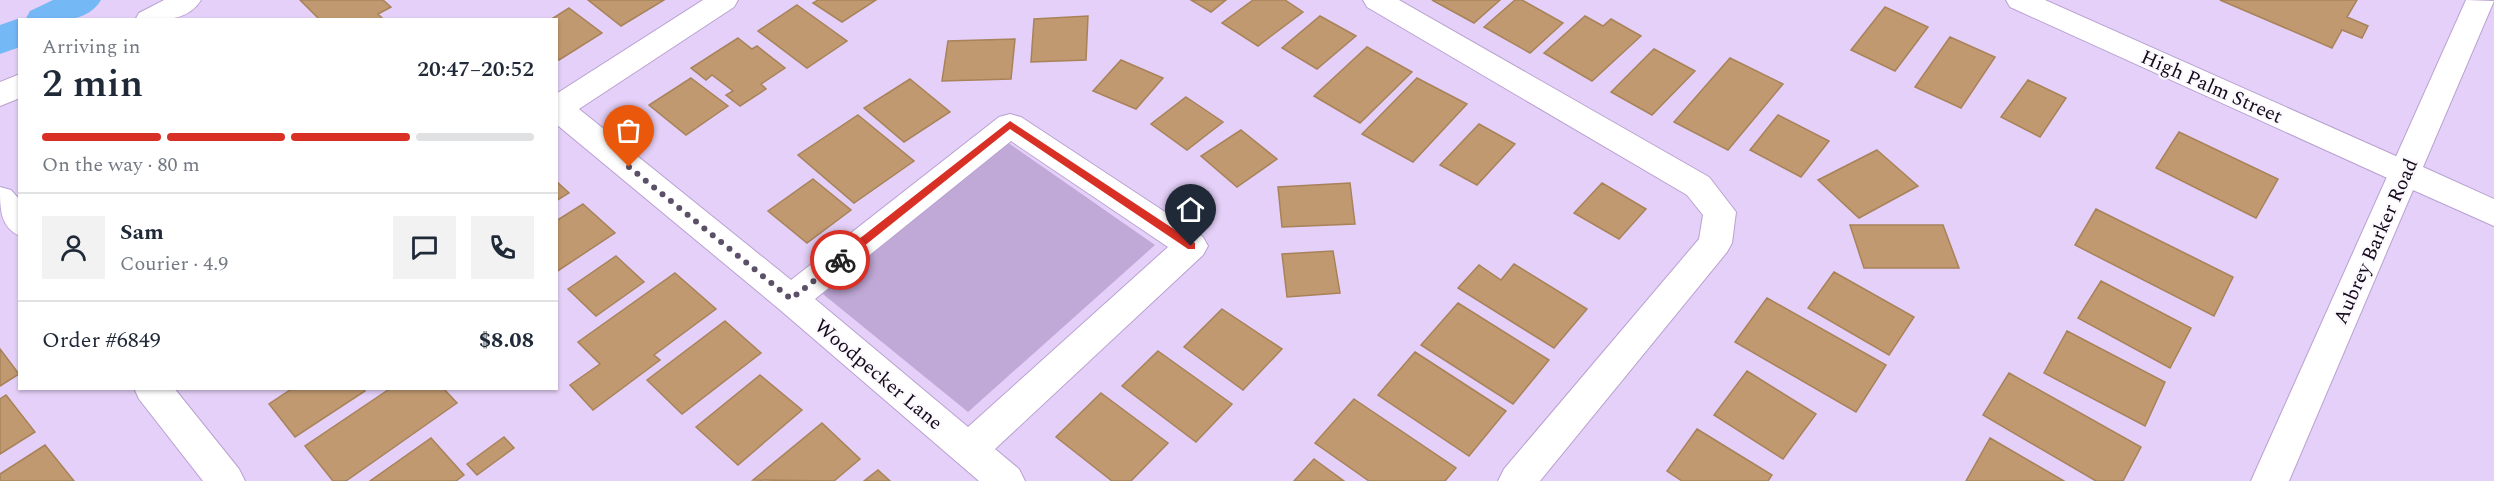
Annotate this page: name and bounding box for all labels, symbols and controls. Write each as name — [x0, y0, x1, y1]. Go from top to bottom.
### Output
text: Arriving in — [42, 32, 140, 62]
street label: High Palm Street — [2136, 42, 2287, 132]
text: 20:47–20:52 — [417, 53, 534, 86]
text: 2 min — [42, 55, 143, 114]
pin — [603, 105, 654, 167]
icon: bag — [612, 114, 645, 147]
text: On the way · 80 m — [42, 150, 200, 180]
street label: Aubrey Barker Road — [2326, 154, 2426, 329]
pin — [1165, 184, 1216, 246]
icon: home — [1174, 193, 1207, 226]
button: person — [42, 216, 105, 279]
text: Sam — [120, 216, 164, 249]
button: chat — [393, 216, 456, 279]
button: phone — [471, 216, 534, 279]
courier — [810, 230, 870, 290]
icon: bike — [824, 244, 857, 277]
text: Courier · 4.9 — [120, 249, 228, 279]
street label: Woodpecker Lane — [807, 312, 949, 438]
text: Order #6849 — [42, 324, 161, 357]
text: $8.08 — [479, 324, 534, 357]

